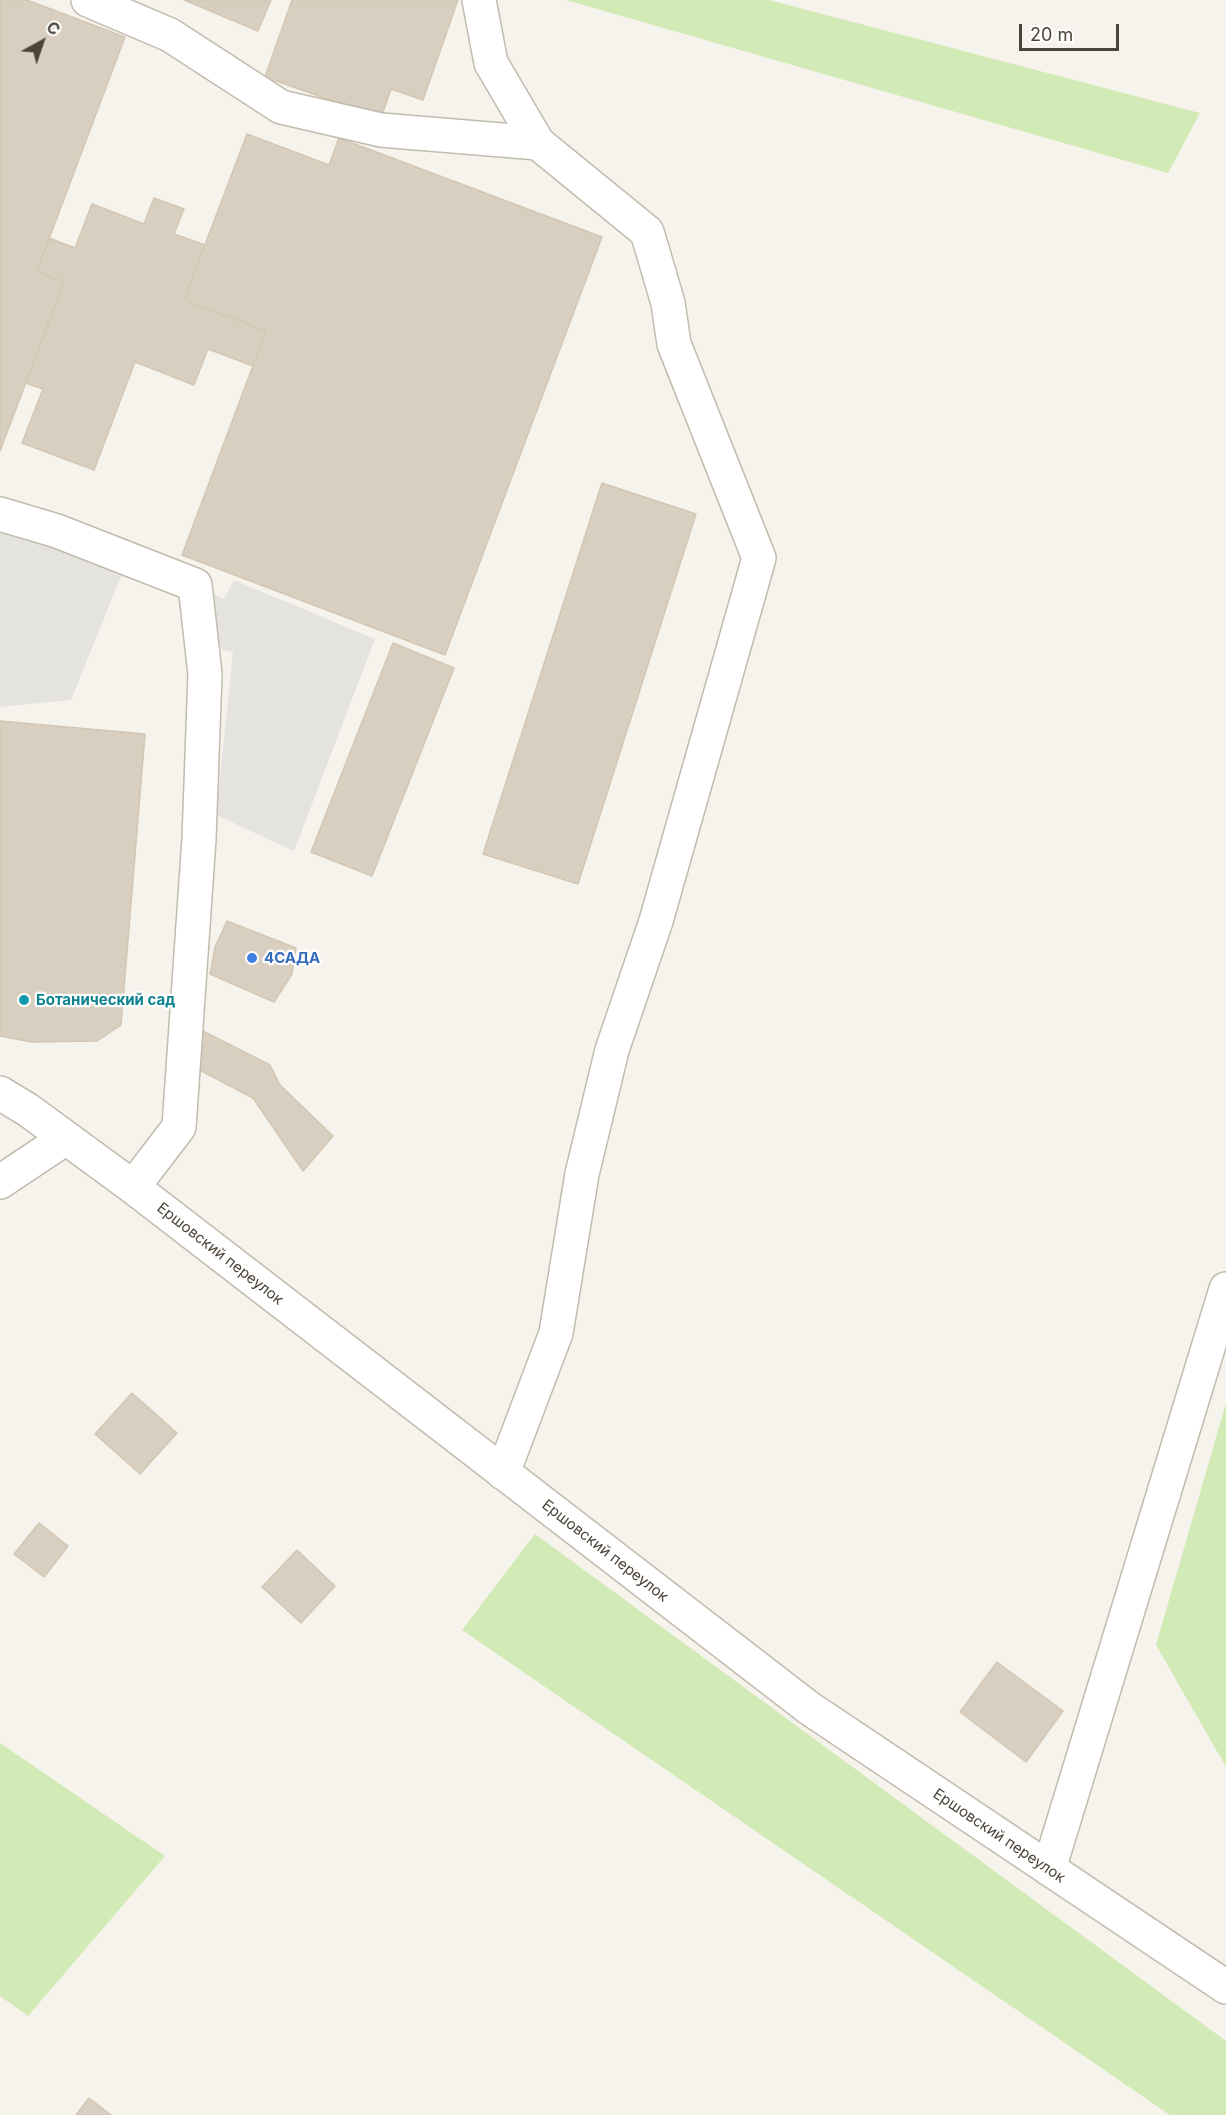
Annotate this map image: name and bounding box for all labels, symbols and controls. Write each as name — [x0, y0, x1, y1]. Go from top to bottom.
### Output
north arrow — [12, 12, 72, 72]
scale bar — [1022, 12, 1122, 50]
text: С — [43, 17, 65, 40]
text: 20 m — [1030, 24, 1073, 45]
place label: 4САДА — [264, 949, 320, 967]
marker: 4САДА — [245, 951, 259, 965]
place label: Ботанический сад — [36, 991, 175, 1009]
marker: Ботанический сад — [17, 993, 31, 1007]
street label: Ершовский переулок — [153, 1199, 287, 1309]
street label: Ершовский переулок — [538, 1496, 672, 1606]
street label: Ершовский переулок — [930, 1785, 1068, 1887]

